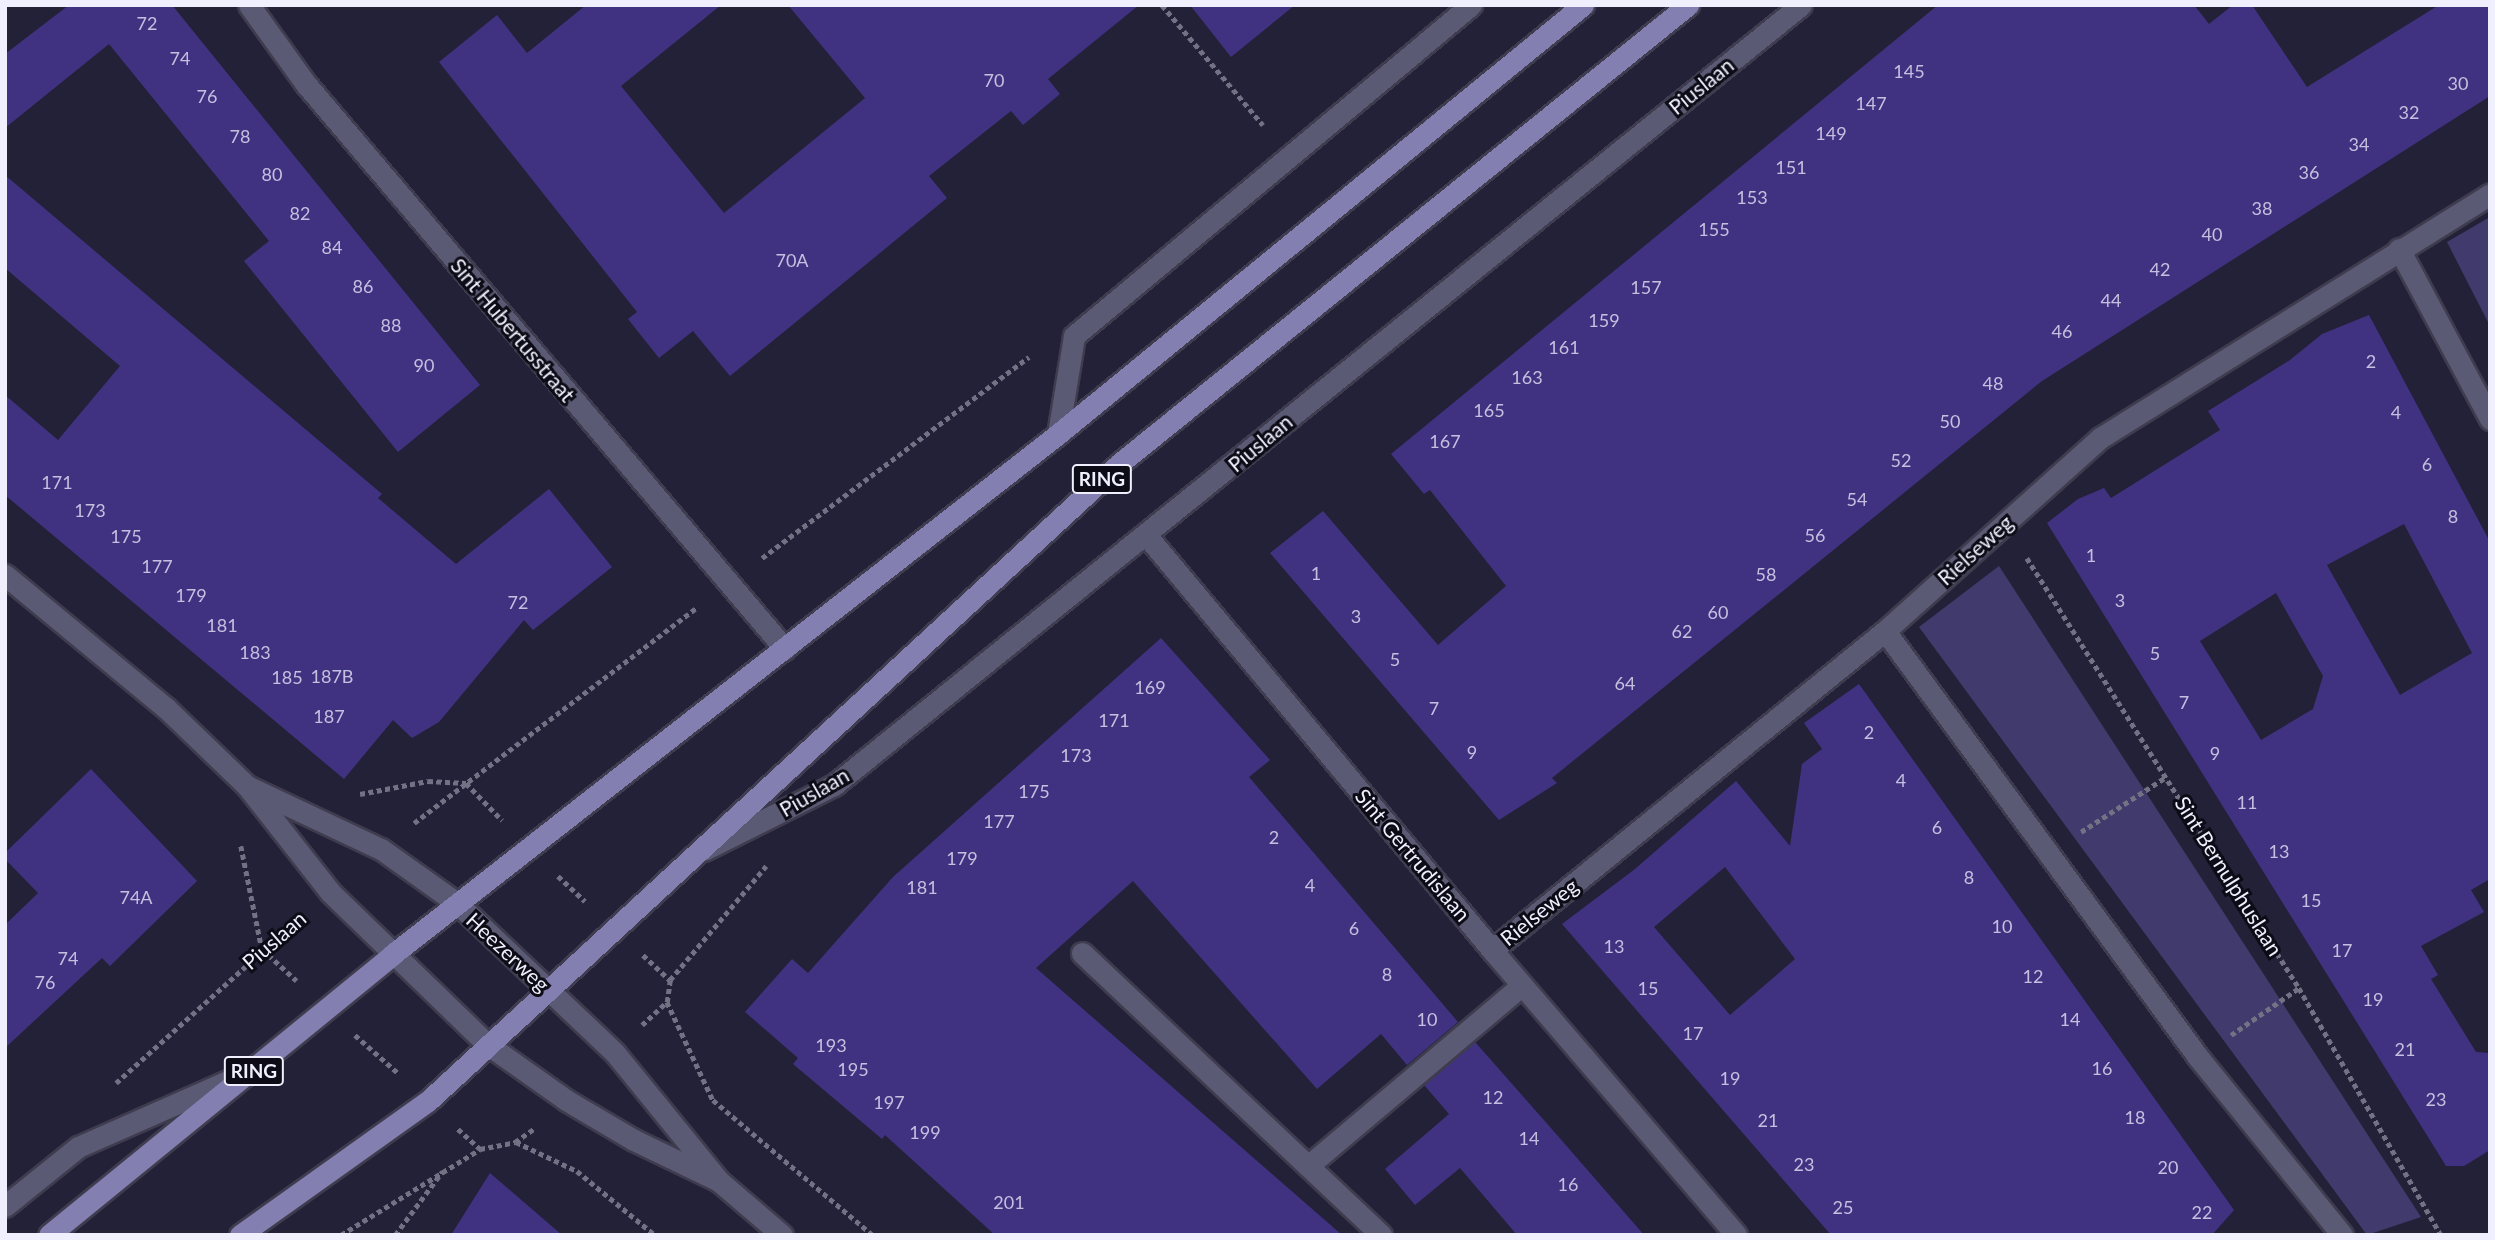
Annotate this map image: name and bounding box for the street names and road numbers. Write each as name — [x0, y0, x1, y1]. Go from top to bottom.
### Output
street label: Piuslaan — [1664, 52, 1738, 120]
street label: Sint Hubertusstraat — [446, 253, 580, 407]
street label: Piuslaan — [1223, 409, 1297, 477]
road number: RING — [1070, 464, 1134, 494]
street label: Rielseweg — [1932, 510, 2018, 590]
street label: Piuslaan — [775, 762, 853, 822]
street label: Sint Gertrudislaan — [1350, 784, 1476, 926]
street label: Sint Bernulphuslaan — [2170, 792, 2288, 960]
street label: Rielseweg — [1495, 873, 1583, 951]
street label: Piuslaan — [237, 906, 311, 974]
street label: Heezerweg — [461, 907, 555, 997]
road number: RING — [222, 1056, 286, 1086]

